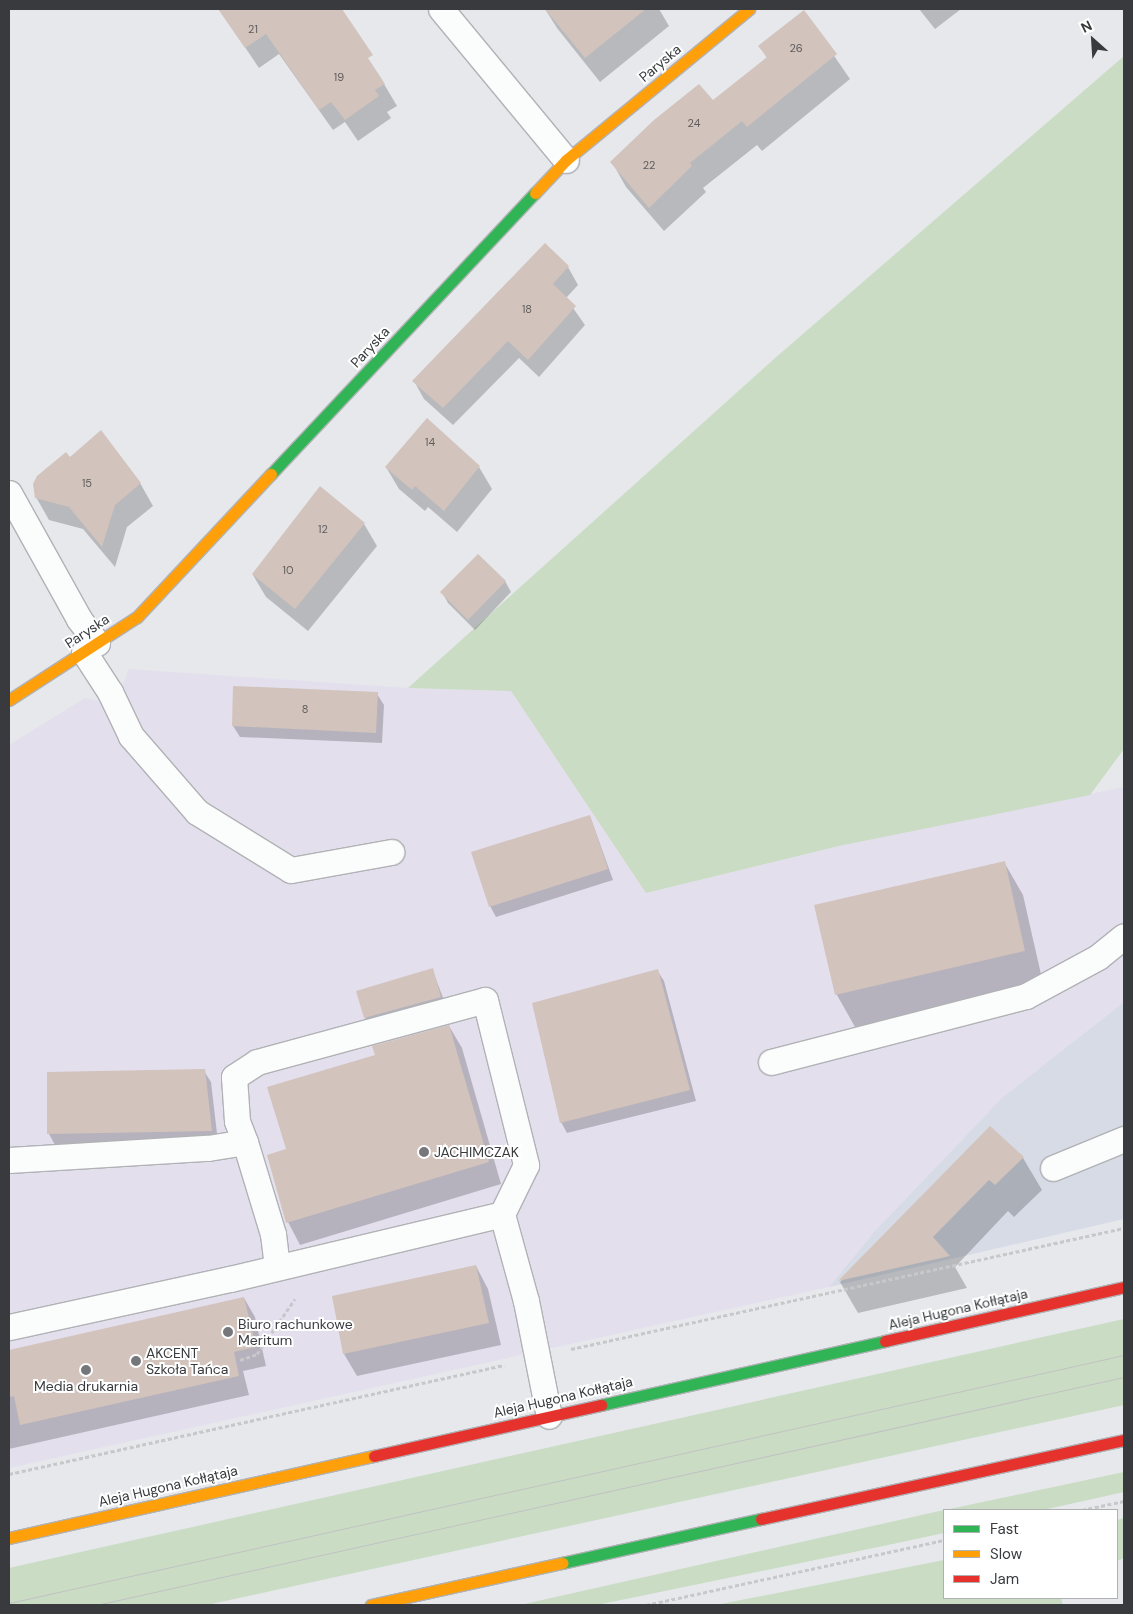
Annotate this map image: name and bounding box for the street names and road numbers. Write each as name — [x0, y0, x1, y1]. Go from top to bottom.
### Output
street label: Paryska — [636, 41, 684, 85]
street label: Paryska — [347, 323, 393, 371]
street label: Paryska — [62, 610, 112, 652]
street label: Aleja Hugona Kołłątaja — [887, 1285, 1029, 1333]
street label: Aleja Hugona Kołłątaja — [492, 1373, 634, 1421]
street label: Aleja Hugona Kołłątaja — [97, 1462, 239, 1510]

